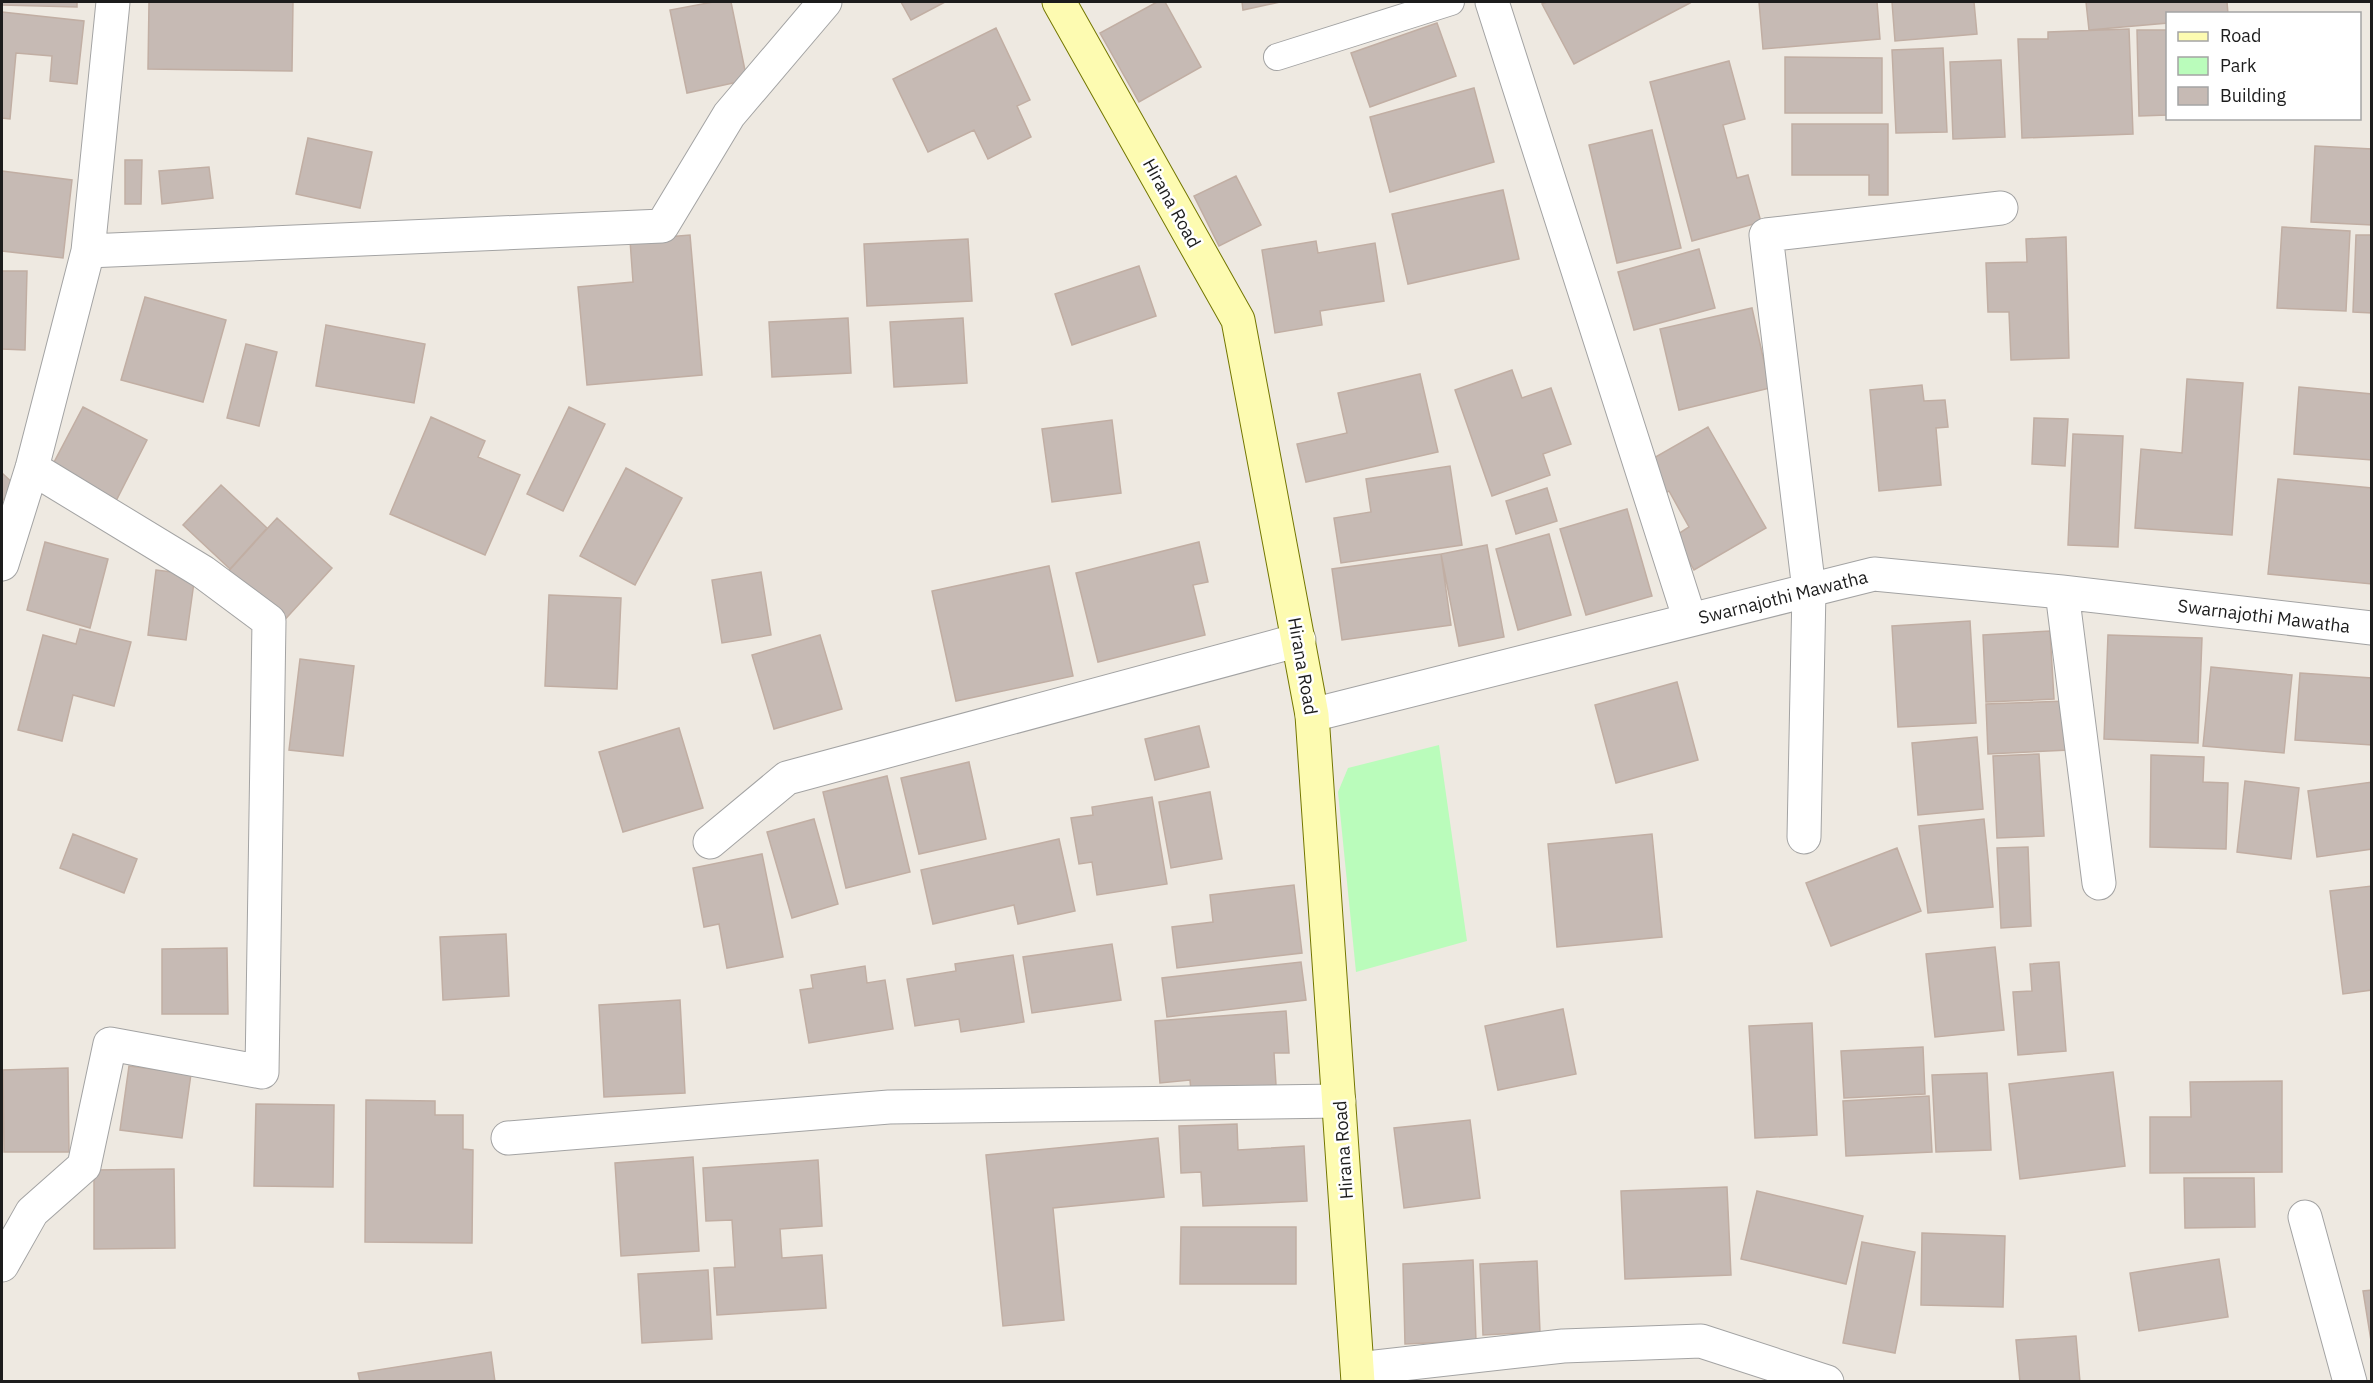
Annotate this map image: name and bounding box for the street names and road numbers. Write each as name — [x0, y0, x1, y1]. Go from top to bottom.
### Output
street label: Hirana Road — [1138, 154, 1206, 252]
street label: Swarnajothi Mawatha — [1696, 565, 1870, 629]
street label: Swarnajothi Mawatha — [2176, 594, 2352, 638]
street label: Hirana Road — [1283, 615, 1323, 717]
street label: Hirana Road — [1328, 1100, 1358, 1200]

